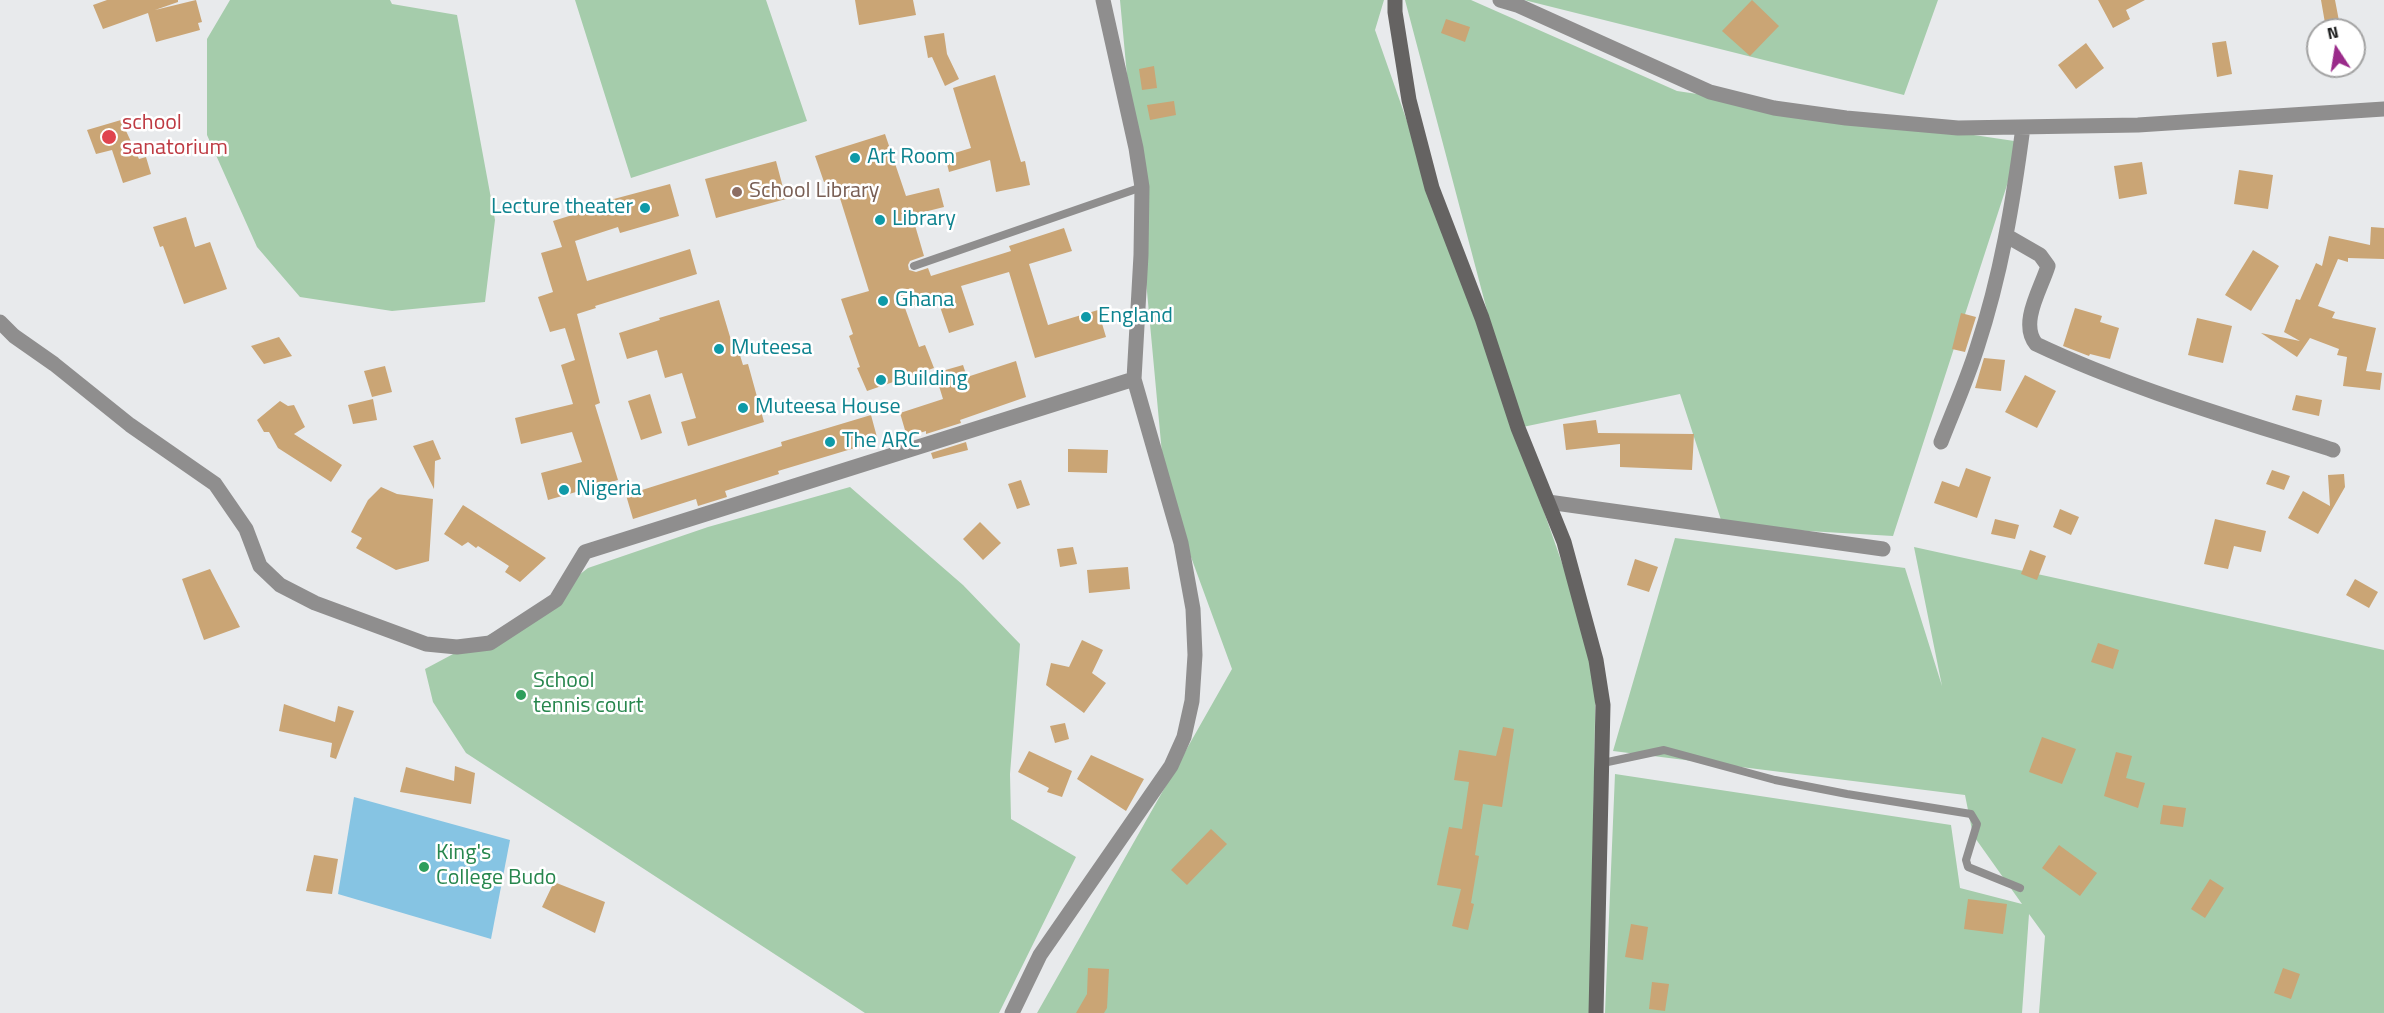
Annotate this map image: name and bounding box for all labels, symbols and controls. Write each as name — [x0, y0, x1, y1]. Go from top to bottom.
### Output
north arrow — [2306, 18, 2366, 78]
text: N — [2325, 19, 2341, 45]
place label: school sanatorium — [122, 111, 228, 162]
marker: school sanatorium — [100, 128, 118, 146]
place label: Art Room — [867, 145, 955, 171]
marker: Art Room — [848, 151, 862, 165]
place label: School Library — [749, 179, 879, 205]
marker: School Library — [730, 185, 744, 199]
place label: Lecture theater — [491, 195, 633, 221]
marker: Lecture theater — [638, 201, 652, 215]
place label: Library — [892, 207, 956, 233]
marker: Library — [873, 213, 887, 227]
place label: Ghana — [895, 288, 954, 314]
marker: Ghana — [876, 294, 890, 308]
place label: England — [1098, 304, 1173, 330]
marker: England — [1079, 310, 1093, 324]
place label: Muteesa — [731, 336, 812, 362]
marker: Muteesa — [712, 342, 726, 356]
place label: Building — [893, 367, 968, 393]
marker: Building — [874, 373, 888, 387]
place label: Muteesa House — [755, 395, 901, 421]
marker: Muteesa House — [736, 401, 750, 415]
place label: The ARC — [842, 429, 920, 455]
marker: The ARC — [823, 435, 837, 449]
place label: Nigeria — [576, 477, 642, 503]
marker: Nigeria — [557, 483, 571, 497]
place label: School tennis court — [533, 669, 643, 720]
marker: School tennis court — [514, 688, 528, 702]
place label: King's College Budo — [436, 841, 556, 892]
marker: King's College Budo — [417, 860, 431, 874]

